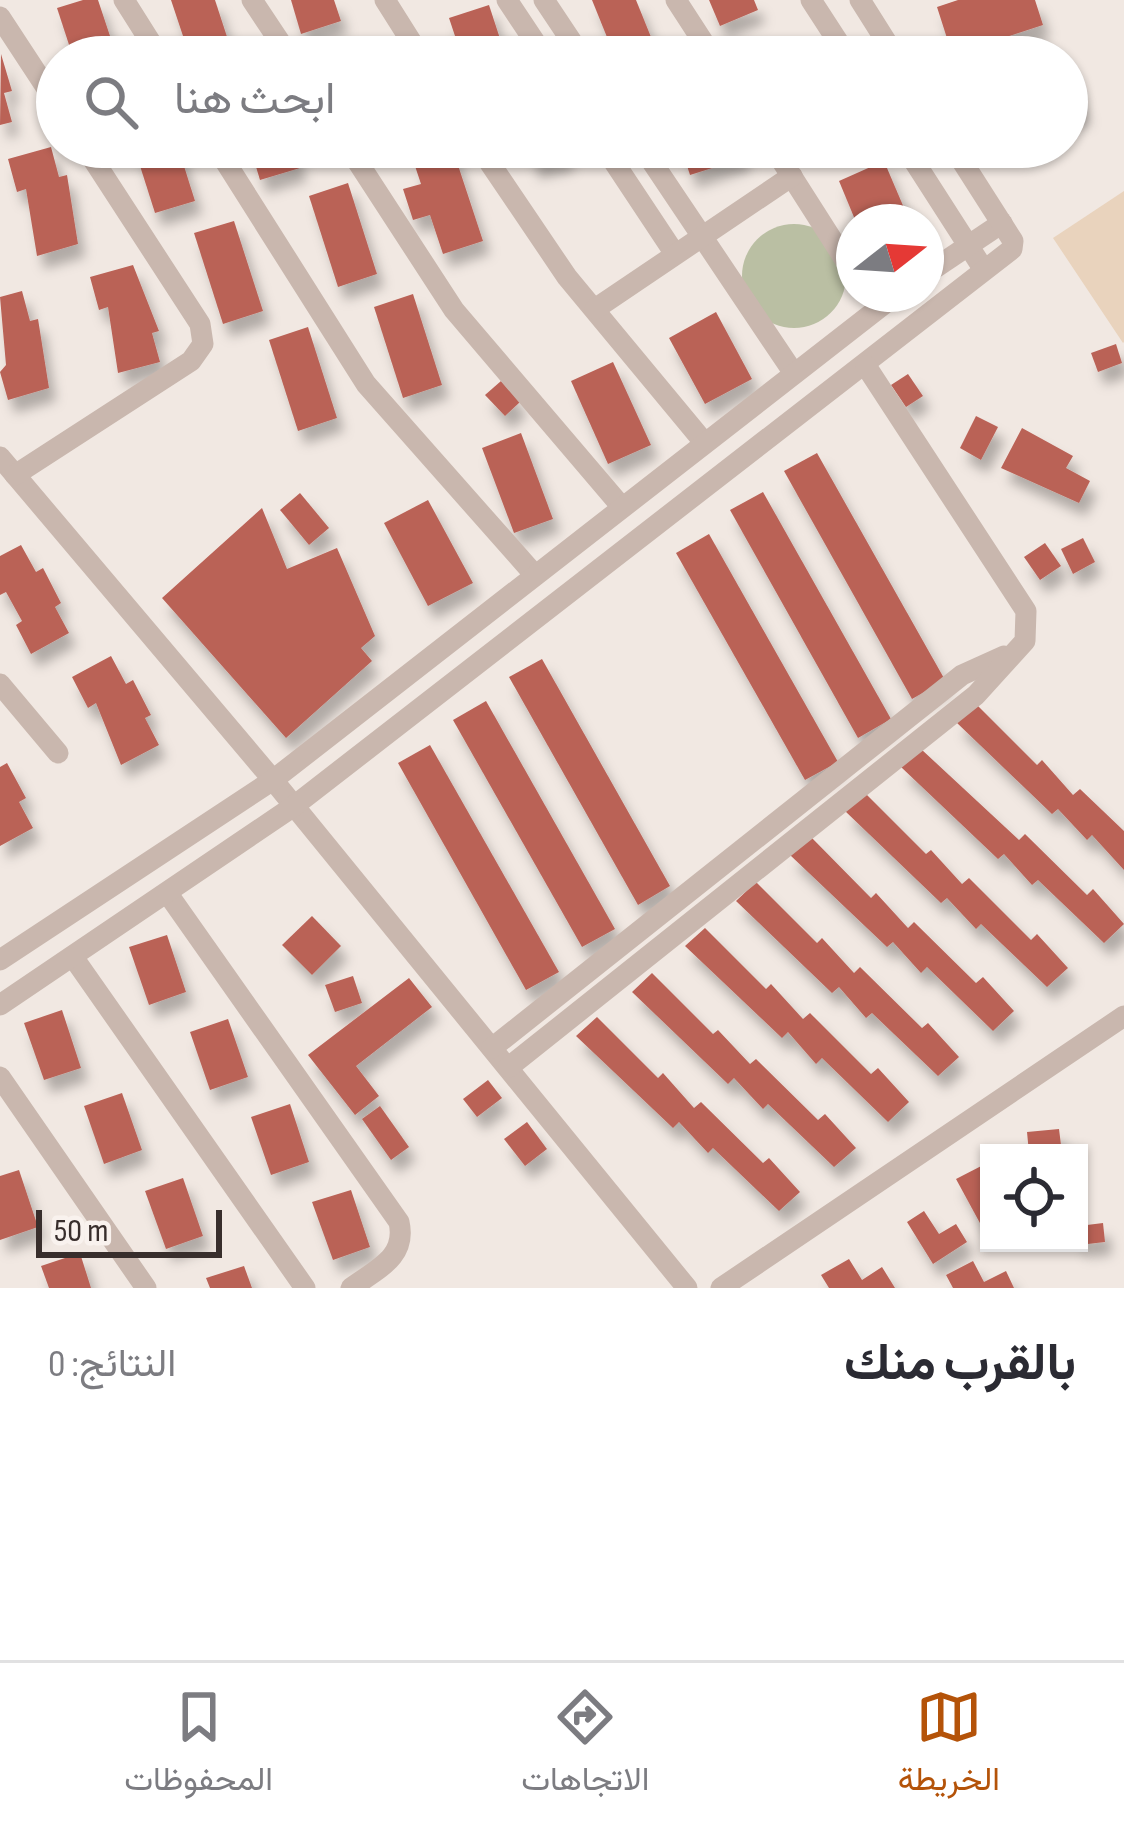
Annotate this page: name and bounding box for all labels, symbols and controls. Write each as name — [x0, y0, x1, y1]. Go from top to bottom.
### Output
search box — [36, 36, 1088, 168]
icon: search — [78, 69, 144, 135]
text: ابحث هنا — [174, 72, 336, 127]
north arrow — [836, 204, 944, 312]
map controls — [980, 1144, 1088, 1252]
button: locate — [980, 1144, 1088, 1252]
scale bar — [36, 1204, 222, 1257]
text: 50 m — [54, 1211, 108, 1251]
text: بالقرب منك — [844, 1333, 1076, 1394]
text: النتائج: 0 — [48, 1341, 176, 1388]
tab: المحفوظات — [124, 1684, 273, 1808]
tab: الاتجاهات — [521, 1684, 649, 1808]
tab: الخريطة — [898, 1684, 1000, 1808]

